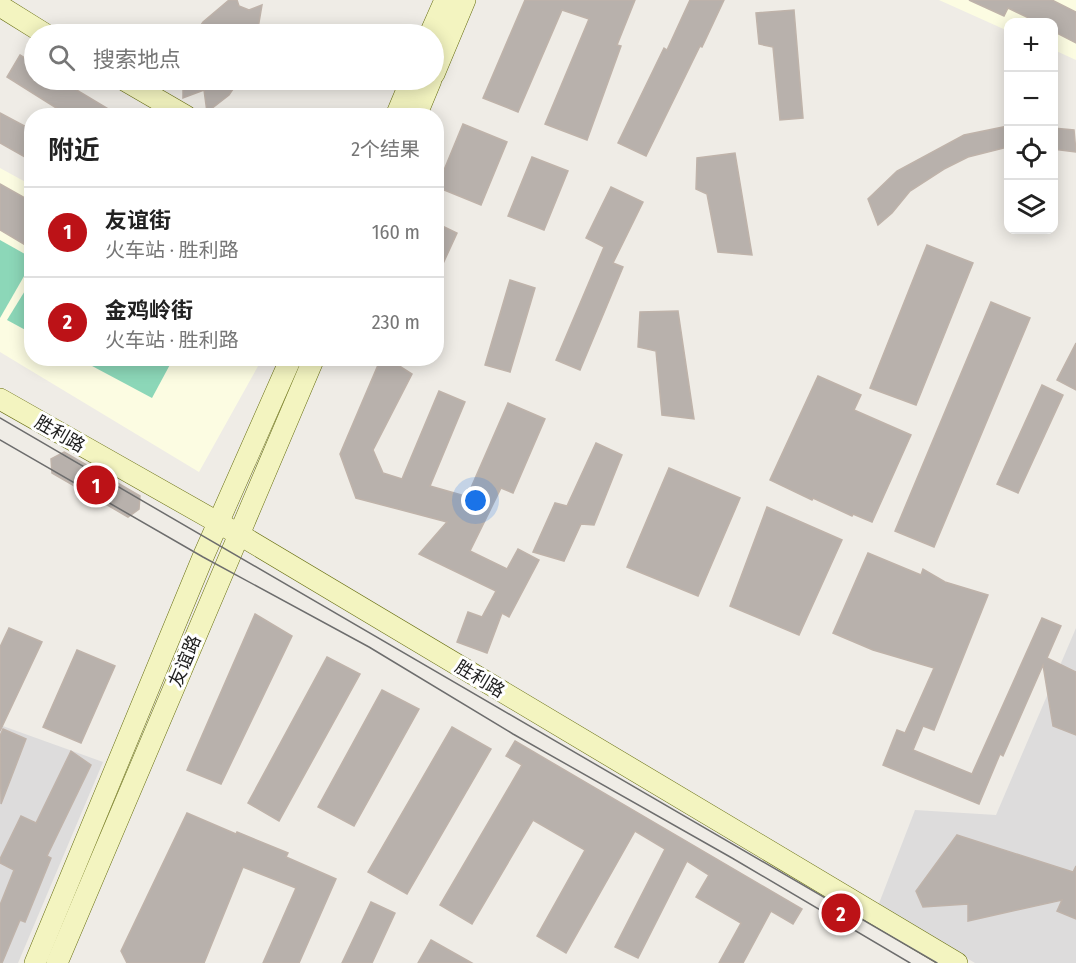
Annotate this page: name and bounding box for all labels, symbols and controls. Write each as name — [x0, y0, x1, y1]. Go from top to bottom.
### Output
map controls — [1004, 18, 1058, 234]
button: + — [1004, 18, 1058, 72]
search box — [24, 24, 444, 90]
icon: search — [45, 41, 78, 74]
text: 搜索地点 — [93, 46, 181, 73]
button: − — [1004, 72, 1058, 126]
button: locate — [1004, 126, 1058, 180]
text: 附近 — [48, 135, 100, 166]
text: 2个结果 — [351, 137, 420, 161]
button: layers — [1004, 180, 1058, 234]
text: 友谊街 — [105, 207, 171, 234]
text: 1 — [63, 220, 72, 244]
text: 160 m — [372, 220, 420, 244]
text: 火车站 · 胜利路 — [105, 238, 239, 262]
text: 金鸡岭街 — [105, 297, 193, 324]
text: 2 — [63, 310, 72, 334]
text: 230 m — [372, 310, 420, 334]
text: 火车站 · 胜利路 — [105, 328, 239, 352]
street label: 胜利路 — [31, 411, 89, 457]
pin: 1 — [76, 462, 116, 508]
your location — [461, 486, 490, 515]
street label: 友谊路 — [164, 632, 206, 690]
street label: 胜利路 — [451, 656, 509, 702]
pin: 2 — [822, 890, 860, 936]

